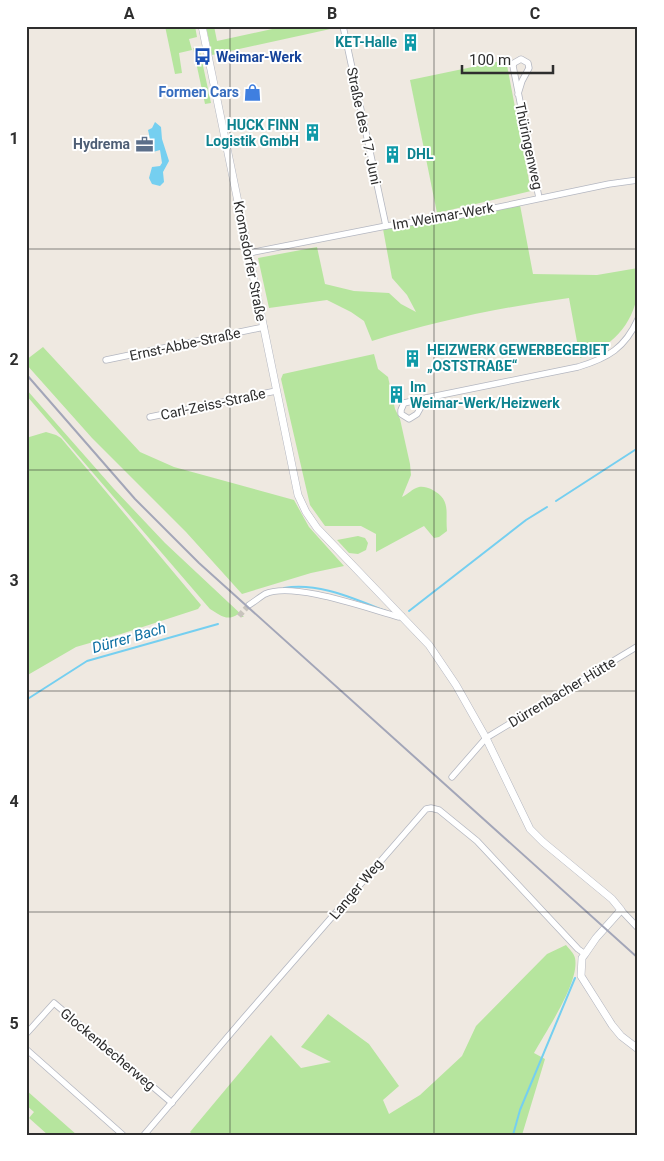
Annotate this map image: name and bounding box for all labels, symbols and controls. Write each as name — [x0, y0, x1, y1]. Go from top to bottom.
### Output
text: A — [124, 4, 135, 23]
text: B — [327, 4, 337, 23]
text: C — [530, 4, 540, 23]
building icon: KET-Halle — [401, 32, 421, 52]
place label: KET-Halle — [335, 34, 397, 50]
scale bar — [462, 42, 553, 74]
bus stop icon: Weimar-Werk — [192, 47, 212, 67]
place label: Weimar-Werk — [216, 49, 302, 65]
text: 100 m — [469, 51, 511, 69]
street label: Straße des 17. Juni — [344, 66, 384, 186]
shop icon: Formen Cars — [243, 82, 263, 102]
place label: Formen Cars — [158, 84, 239, 100]
street label: Thüringenweg — [512, 101, 546, 191]
place label: HUCK FINN Logistik GmbH — [206, 117, 299, 149]
building icon: HUCK FINN Logistik GmbH — [303, 123, 323, 143]
text: 1 — [9, 129, 19, 148]
office icon: Hydrema — [134, 134, 154, 154]
place label: Hydrema — [73, 136, 131, 152]
building icon: DHL — [383, 144, 403, 164]
place label: DHL — [407, 146, 434, 162]
street label: Kromsdorfer Straße — [230, 199, 270, 323]
street label: Im Weimar-Werk — [391, 199, 496, 233]
street label: Ernst-Abbe-Straße — [128, 324, 242, 364]
place label: HEIZWERK GEWERBEGEBIET „OSTSTRAßE“ — [427, 342, 610, 374]
building icon: HEIZWERK GEWERBEGEBIET „OSTSTRAßE“ — [403, 348, 423, 368]
text: 2 — [9, 350, 19, 369]
place label: Im Weimar-Werk/Heizwerk — [410, 379, 560, 411]
street label: Carl-Zeiss-Straße — [159, 385, 267, 423]
building icon: Im Weimar-Werk/Heizwerk — [386, 385, 406, 405]
text: 3 — [9, 571, 19, 590]
water label: Dürrer Bach — [90, 619, 168, 657]
street label: Dürrenbacher Hütte — [506, 654, 618, 730]
text: 4 — [9, 792, 19, 811]
street label: Langer Weg — [326, 856, 386, 922]
street label: Glockenbecherweg — [57, 1005, 159, 1093]
text: 5 — [9, 1014, 19, 1033]

